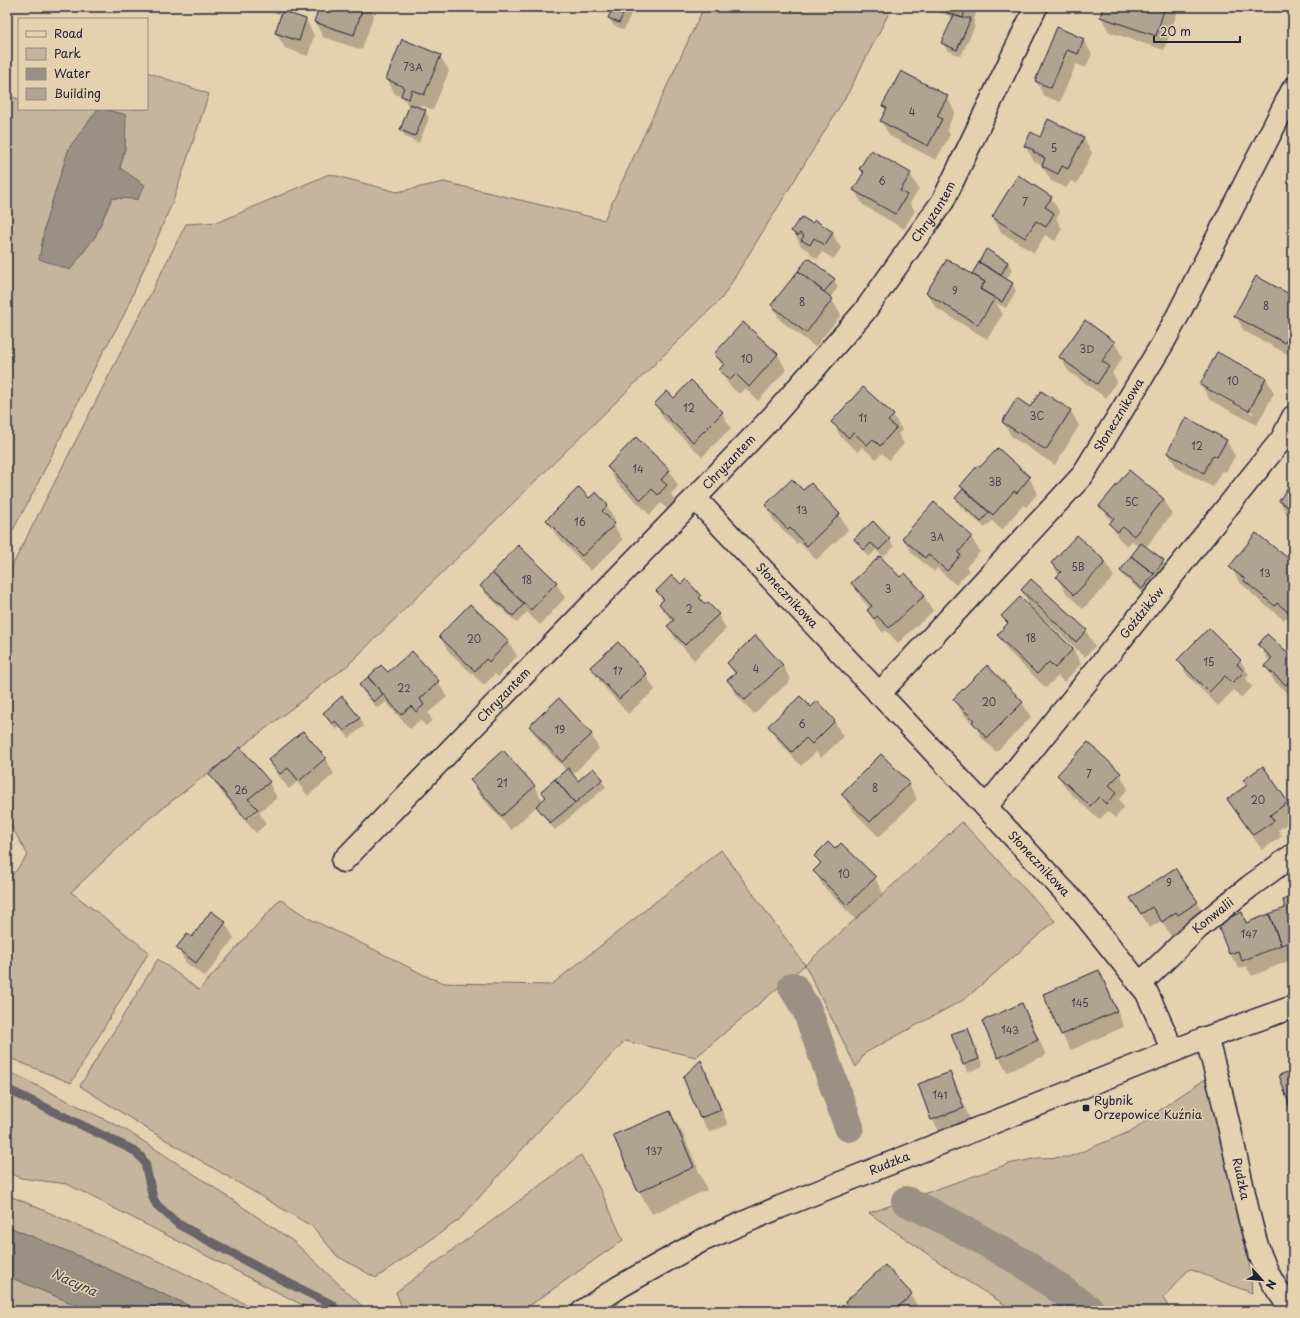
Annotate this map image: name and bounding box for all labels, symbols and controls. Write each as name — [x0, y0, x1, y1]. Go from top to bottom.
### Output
legend — [18, 18, 148, 110]
scale bar — [1154, 18, 1240, 44]
text: 20 m — [1160, 22, 1191, 40]
text: Road — [54, 24, 83, 42]
text: Park — [54, 44, 81, 62]
house number: 73A — [403, 59, 423, 74]
text: Water — [54, 64, 91, 82]
text: Building — [54, 84, 101, 102]
house number: 4 — [909, 104, 916, 119]
house number: 5 — [1051, 140, 1057, 155]
house number: 6 — [878, 173, 886, 188]
street label: Chryzantem — [906, 178, 959, 246]
house number: 7 — [1022, 194, 1028, 209]
house number: 9 — [952, 283, 958, 298]
house number: 8 — [799, 294, 805, 309]
house number: 8 — [1263, 298, 1269, 313]
house number: 3D — [1080, 341, 1094, 356]
house number: 10 — [741, 351, 753, 366]
house number: 10 — [1227, 373, 1239, 388]
street label: Słonecznikowa — [1089, 374, 1148, 455]
house number: 12 — [683, 400, 695, 415]
house number: 3C — [1030, 408, 1044, 423]
house number: 11 — [859, 410, 867, 425]
street label: Chryzantem — [698, 430, 759, 493]
house number: 12 — [1191, 438, 1203, 453]
house number: 14 — [632, 461, 644, 476]
house number: 3B — [988, 474, 1002, 489]
house number: 5C — [1125, 494, 1139, 509]
house number: 13 — [796, 502, 808, 517]
house number: 16 — [574, 514, 586, 529]
house number: 3A — [930, 529, 944, 544]
street label: Słonecznikowa — [752, 558, 823, 632]
house number: 5B — [1071, 559, 1085, 574]
house number: 13 — [1259, 565, 1271, 580]
house number: 18 — [522, 572, 532, 587]
house number: 3 — [885, 581, 891, 596]
street label: Goździków — [1115, 582, 1168, 642]
house number: 2 — [685, 601, 693, 616]
house number: 18 — [1026, 630, 1036, 645]
house number: 20 — [467, 631, 481, 646]
house number: 15 — [1204, 654, 1214, 669]
house number: 4 — [753, 661, 760, 676]
street label: Chryzantem — [472, 663, 534, 726]
house number: 17 — [613, 663, 624, 678]
house number: 22 — [397, 680, 411, 695]
house number: 20 — [982, 694, 996, 709]
house number: 6 — [798, 716, 806, 731]
house number: 19 — [555, 722, 565, 737]
house number: 7 — [1086, 766, 1092, 781]
house number: 21 — [496, 775, 508, 790]
house number: 8 — [872, 780, 878, 795]
house number: 26 — [234, 782, 248, 797]
house number: 20 — [1251, 792, 1265, 807]
street label: Słonecznikowa — [1004, 826, 1075, 900]
house number: 10 — [838, 866, 850, 881]
house number: 9 — [1166, 875, 1172, 890]
street label: Konwalii — [1187, 893, 1237, 937]
house number: 147 — [1241, 926, 1258, 941]
house number: 145 — [1071, 995, 1089, 1010]
house number: 143 — [1001, 1022, 1019, 1037]
house number: 141 — [933, 1087, 948, 1102]
place label: Rybnik Orzepowice Kuźnia — [1094, 1091, 1203, 1123]
marker: Rybnik Orzepowice Kuźnia — [1081, 1103, 1091, 1113]
house number: 137 — [646, 1143, 663, 1158]
street label: Rudzka — [866, 1146, 913, 1179]
street label: Rudzka — [1228, 1156, 1255, 1202]
north arrow — [1242, 1260, 1282, 1300]
water label: Nacyna — [48, 1263, 101, 1300]
text: N — [1262, 1277, 1281, 1293]

